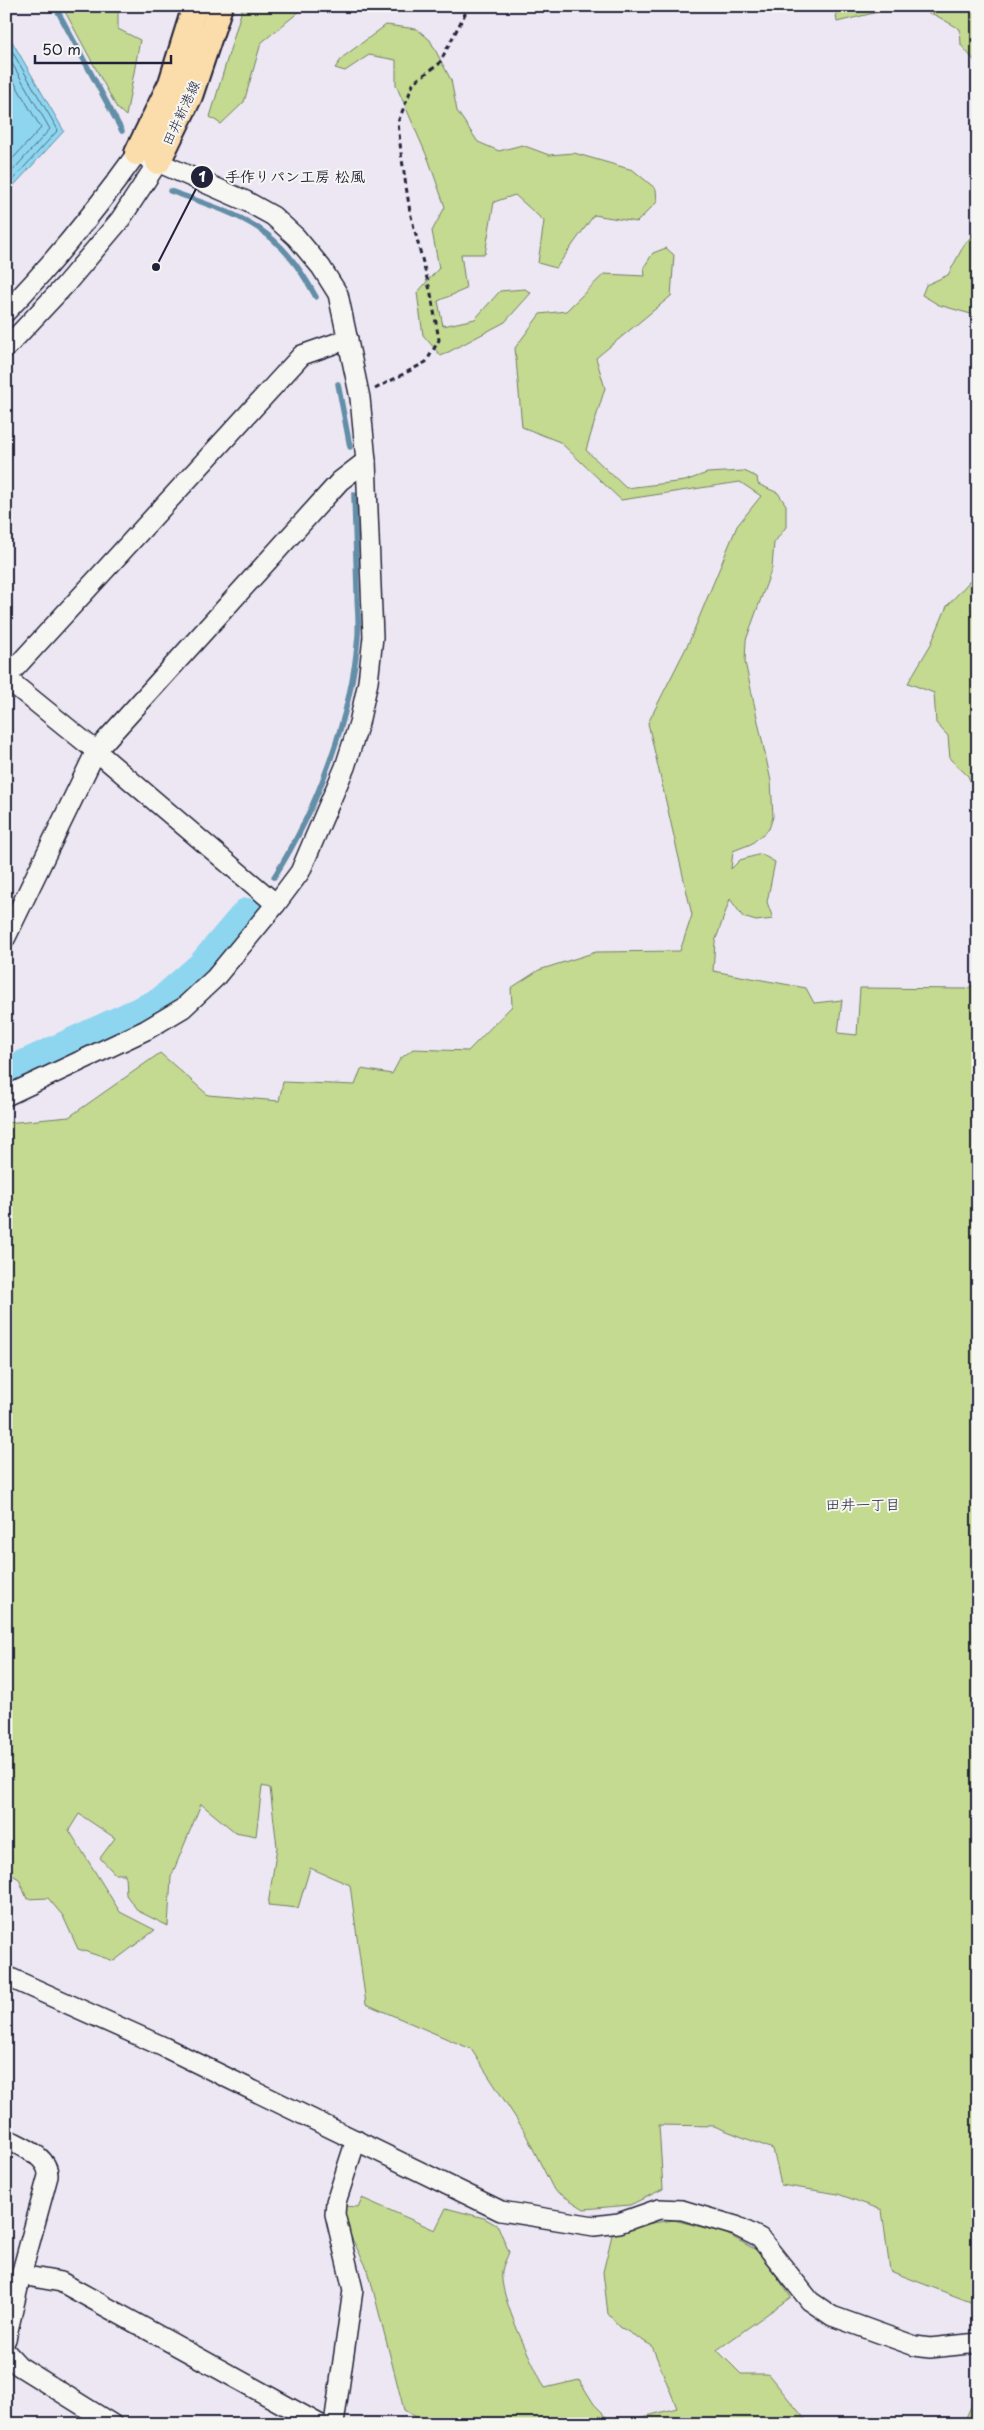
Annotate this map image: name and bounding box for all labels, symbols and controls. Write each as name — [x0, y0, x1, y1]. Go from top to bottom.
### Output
scale bar — [35, 32, 171, 64]
text: 50 m — [42, 37, 81, 60]
street label: 田井新港線 — [156, 77, 205, 149]
callout: 手作りパン工房 松風 — [190, 162, 375, 192]
text: 1 — [198, 164, 206, 187]
text: 手作りパン工房 松風 — [225, 164, 365, 187]
district label: 田井一丁目 — [825, 1492, 901, 1515]

